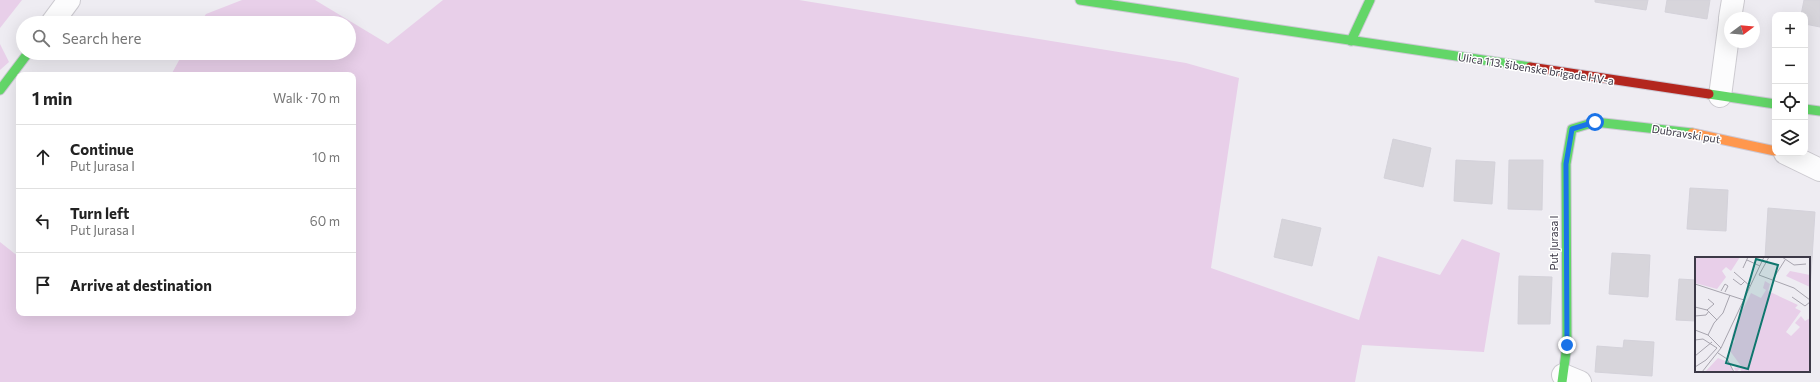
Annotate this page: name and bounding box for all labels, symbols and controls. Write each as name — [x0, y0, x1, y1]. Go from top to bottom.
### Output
north arrow — [1724, 12, 1760, 48]
map controls — [1772, 12, 1808, 156]
button: + — [1772, 12, 1808, 48]
search box — [16, 16, 356, 60]
icon: search — [30, 27, 52, 49]
text: Search here — [62, 29, 141, 47]
button: − — [1772, 48, 1808, 84]
street label: Ulica 113. šibenske brigade HV-a — [1457, 50, 1615, 87]
button: locate — [1772, 84, 1808, 120]
text: 1 min — [32, 88, 72, 109]
text: Walk · 70 m — [273, 90, 340, 106]
route start — [1586, 113, 1604, 131]
button: layers — [1772, 120, 1808, 156]
street label: Dubravski put — [1651, 122, 1722, 145]
text: Continue — [70, 140, 134, 158]
icon: ahead — [32, 146, 54, 168]
text: 10 m — [312, 149, 340, 165]
text: Put Jurasa I — [70, 158, 135, 174]
text: Turn left — [70, 204, 129, 222]
icon: left — [32, 210, 54, 232]
text: 60 m — [310, 213, 340, 229]
street label: Put Jurasa I — [1547, 216, 1561, 270]
text: Put Jurasa I — [70, 222, 135, 238]
inset map — [1695, 257, 1810, 372]
icon: arrive — [32, 274, 54, 296]
text: Arrive at destination — [70, 276, 212, 294]
route end — [1558, 336, 1576, 354]

